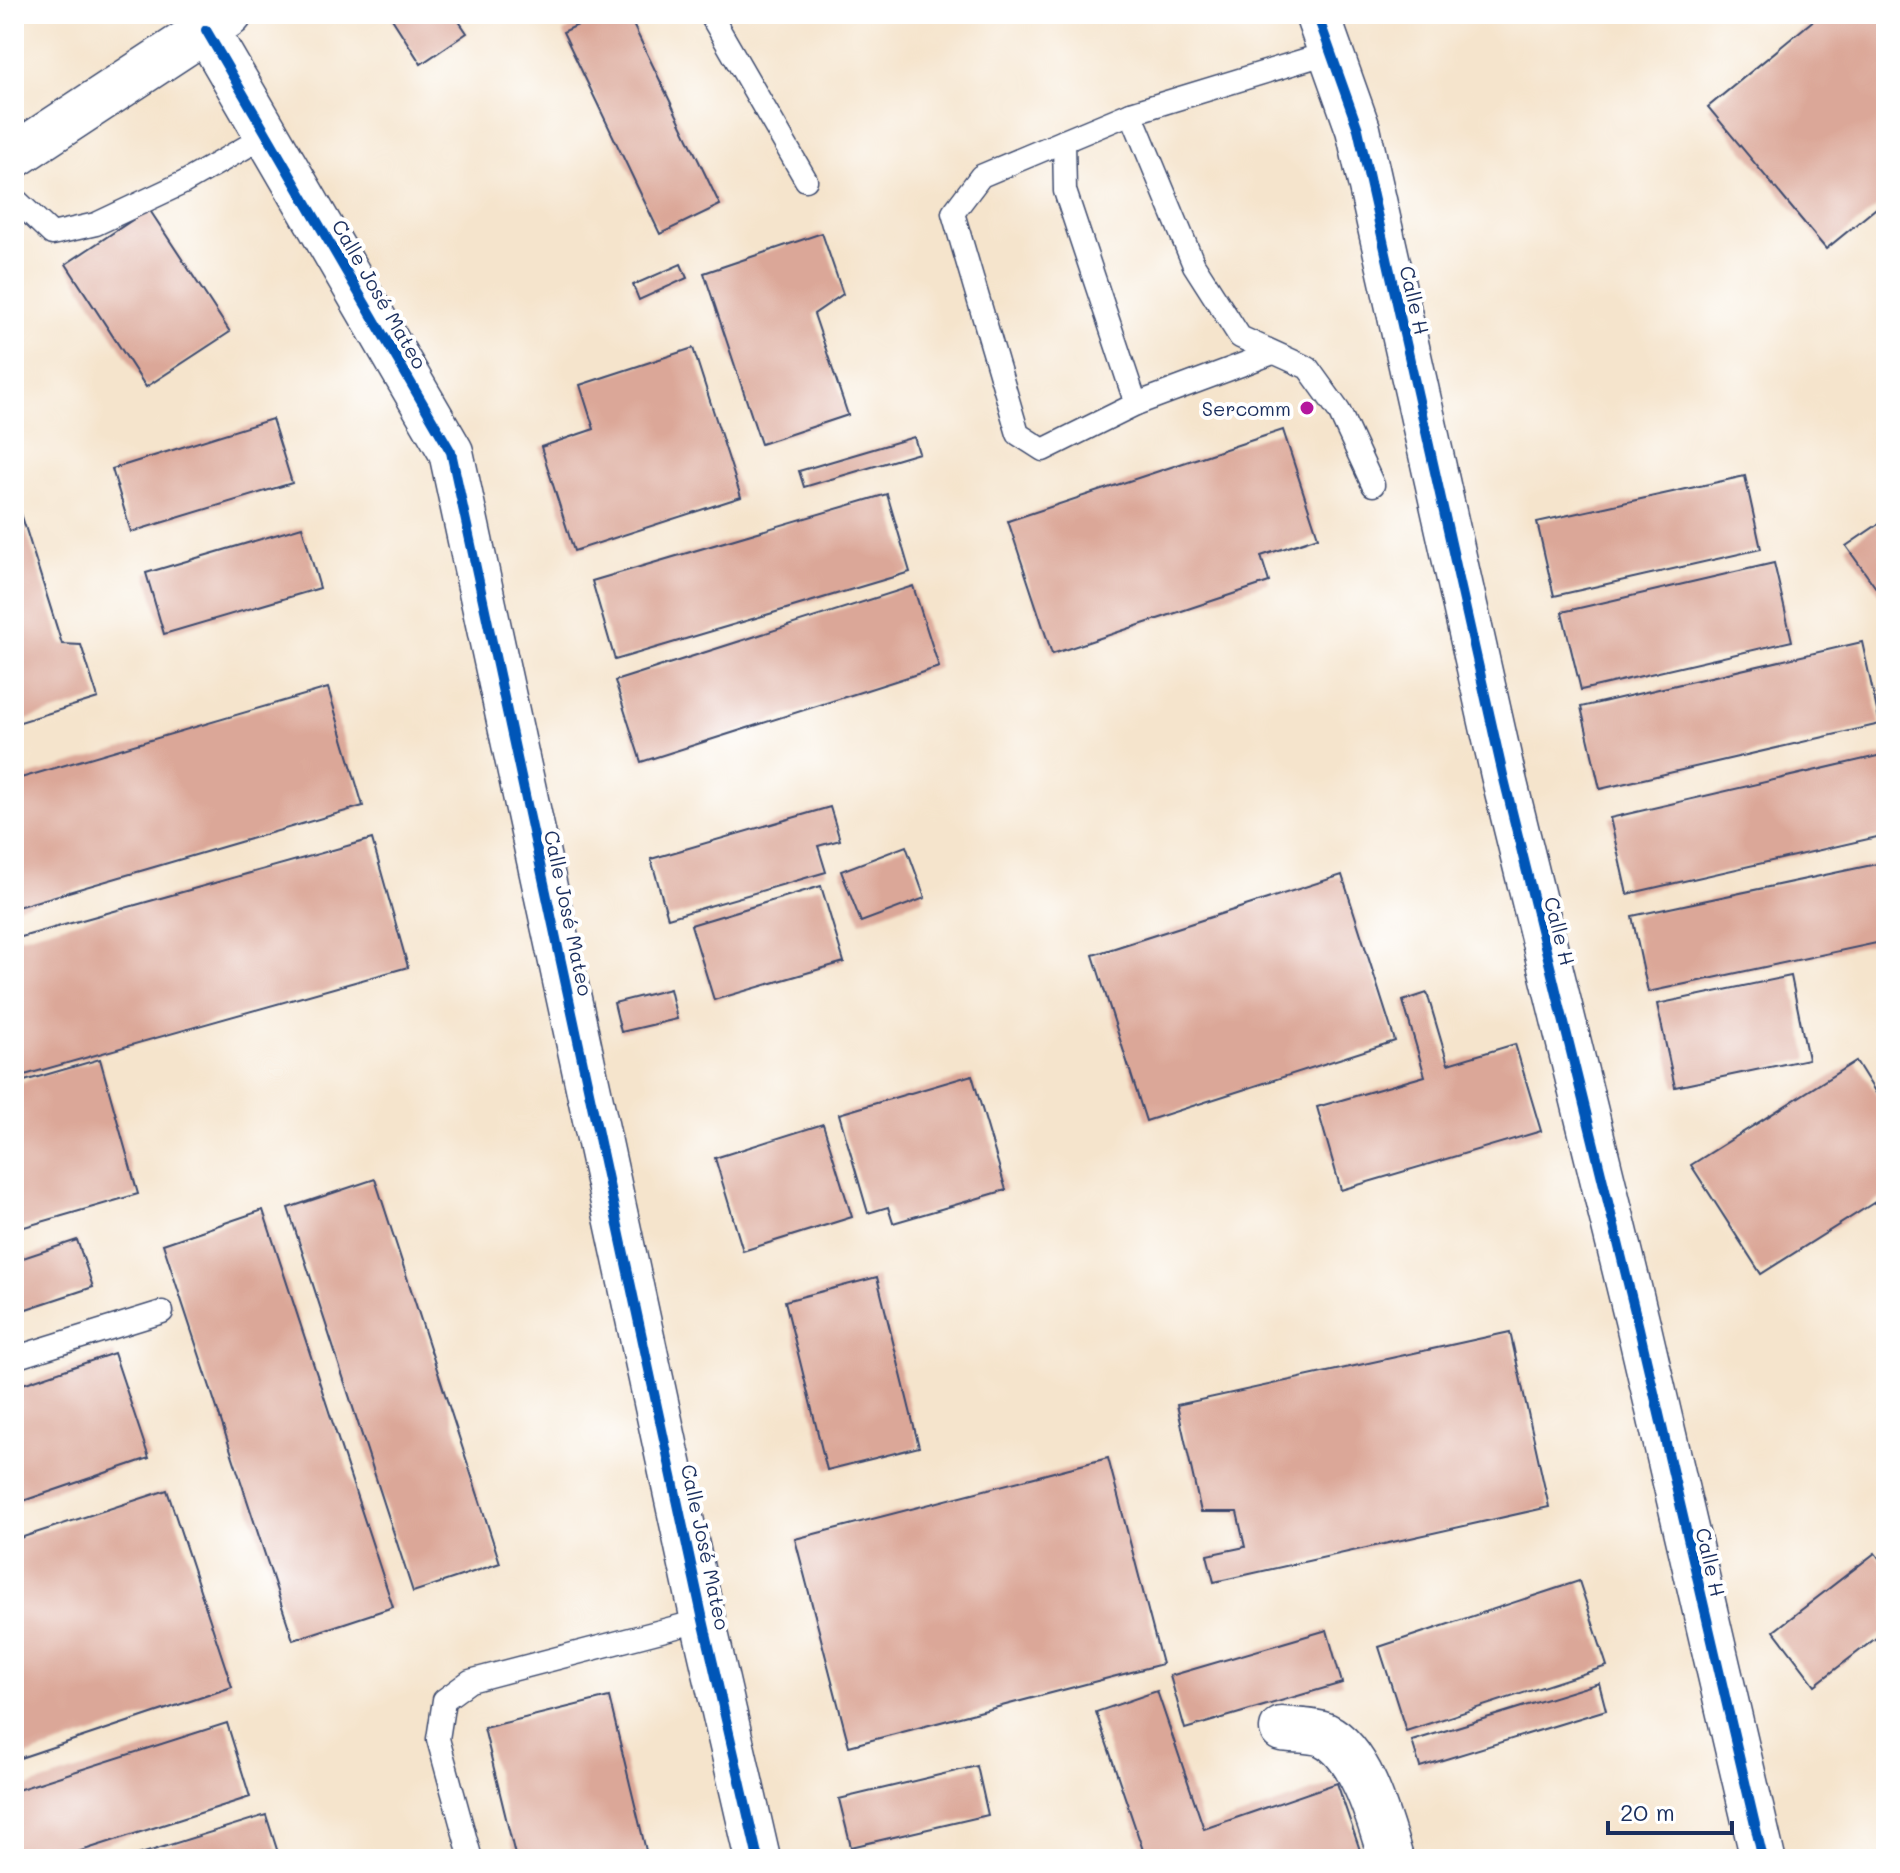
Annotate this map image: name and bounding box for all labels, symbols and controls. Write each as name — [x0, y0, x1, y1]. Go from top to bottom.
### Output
street label: Calle José Mateo — [327, 215, 433, 374]
street label: Calle H — [1394, 263, 1436, 337]
place label: Sercomm — [1202, 395, 1291, 421]
marker: Sercomm — [1298, 399, 1316, 417]
street label: Calle José Mateo — [539, 828, 599, 998]
street label: Calle H — [1539, 894, 1581, 968]
street label: Calle José Mateo — [676, 1462, 736, 1632]
street label: Calle H — [1690, 1525, 1732, 1599]
scale bar — [1608, 1785, 1732, 1835]
text: 20 m — [1620, 1796, 1675, 1827]

